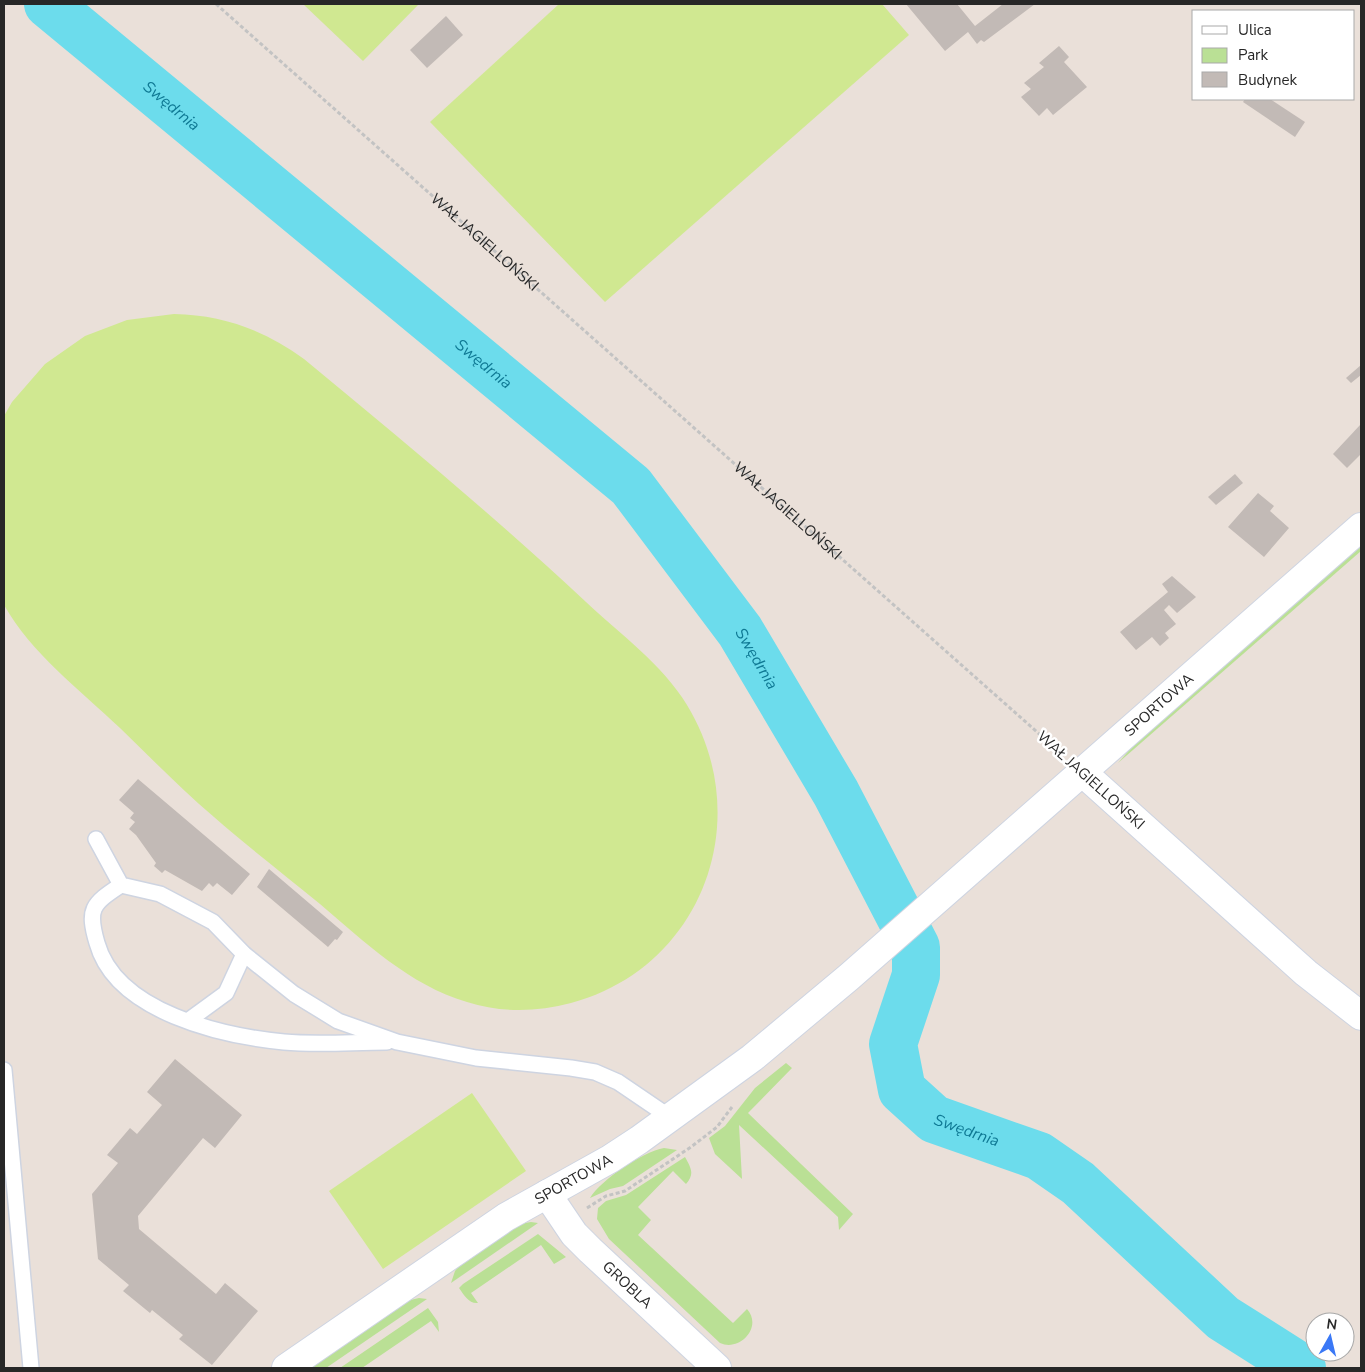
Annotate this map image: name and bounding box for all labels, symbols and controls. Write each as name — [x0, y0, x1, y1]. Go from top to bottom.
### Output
legend — [1192, 10, 1355, 100]
text: Ulica — [1238, 20, 1272, 40]
text: Park — [1238, 45, 1268, 65]
text: Budynek — [1238, 70, 1298, 90]
water label: Swędrnia — [138, 76, 205, 136]
street label: WAŁ JAGIELLOŃSKI — [426, 189, 543, 296]
water label: Swędrnia — [450, 334, 517, 394]
street label: WAŁ JAGIELLOŃSKI — [729, 457, 846, 564]
water label: Swędrnia — [730, 624, 783, 694]
street label: SPORTOWA — [1120, 669, 1198, 741]
street label: WAŁ JAGIELLOŃSKI — [1033, 726, 1149, 834]
water label: Swędrnia — [931, 1109, 1002, 1152]
street label: SPORTOWA — [531, 1150, 616, 1209]
street label: GROBLA — [598, 1257, 657, 1313]
north arrow — [1305, 1312, 1355, 1362]
text: N — [1325, 1314, 1338, 1335]

